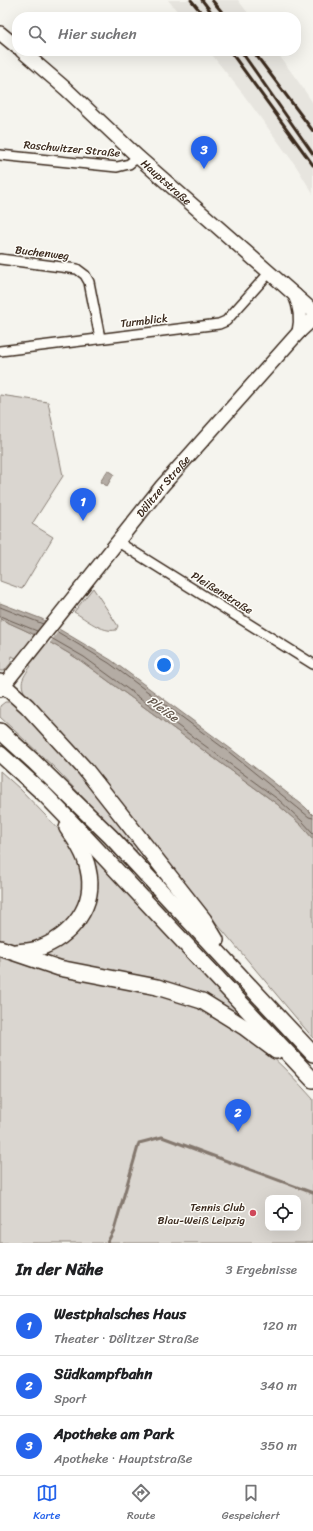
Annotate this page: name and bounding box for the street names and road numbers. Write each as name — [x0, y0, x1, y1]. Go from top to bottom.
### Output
street label: Raschwitzer Straße — [23, 135, 121, 163]
street label: Hauptstraße — [137, 154, 196, 210]
street label: Buchenweg — [14, 240, 70, 266]
street label: Turmblick — [119, 309, 169, 333]
street label: Dölitzer Straße — [131, 450, 195, 521]
street label: Pleißenstraße — [187, 566, 257, 620]

